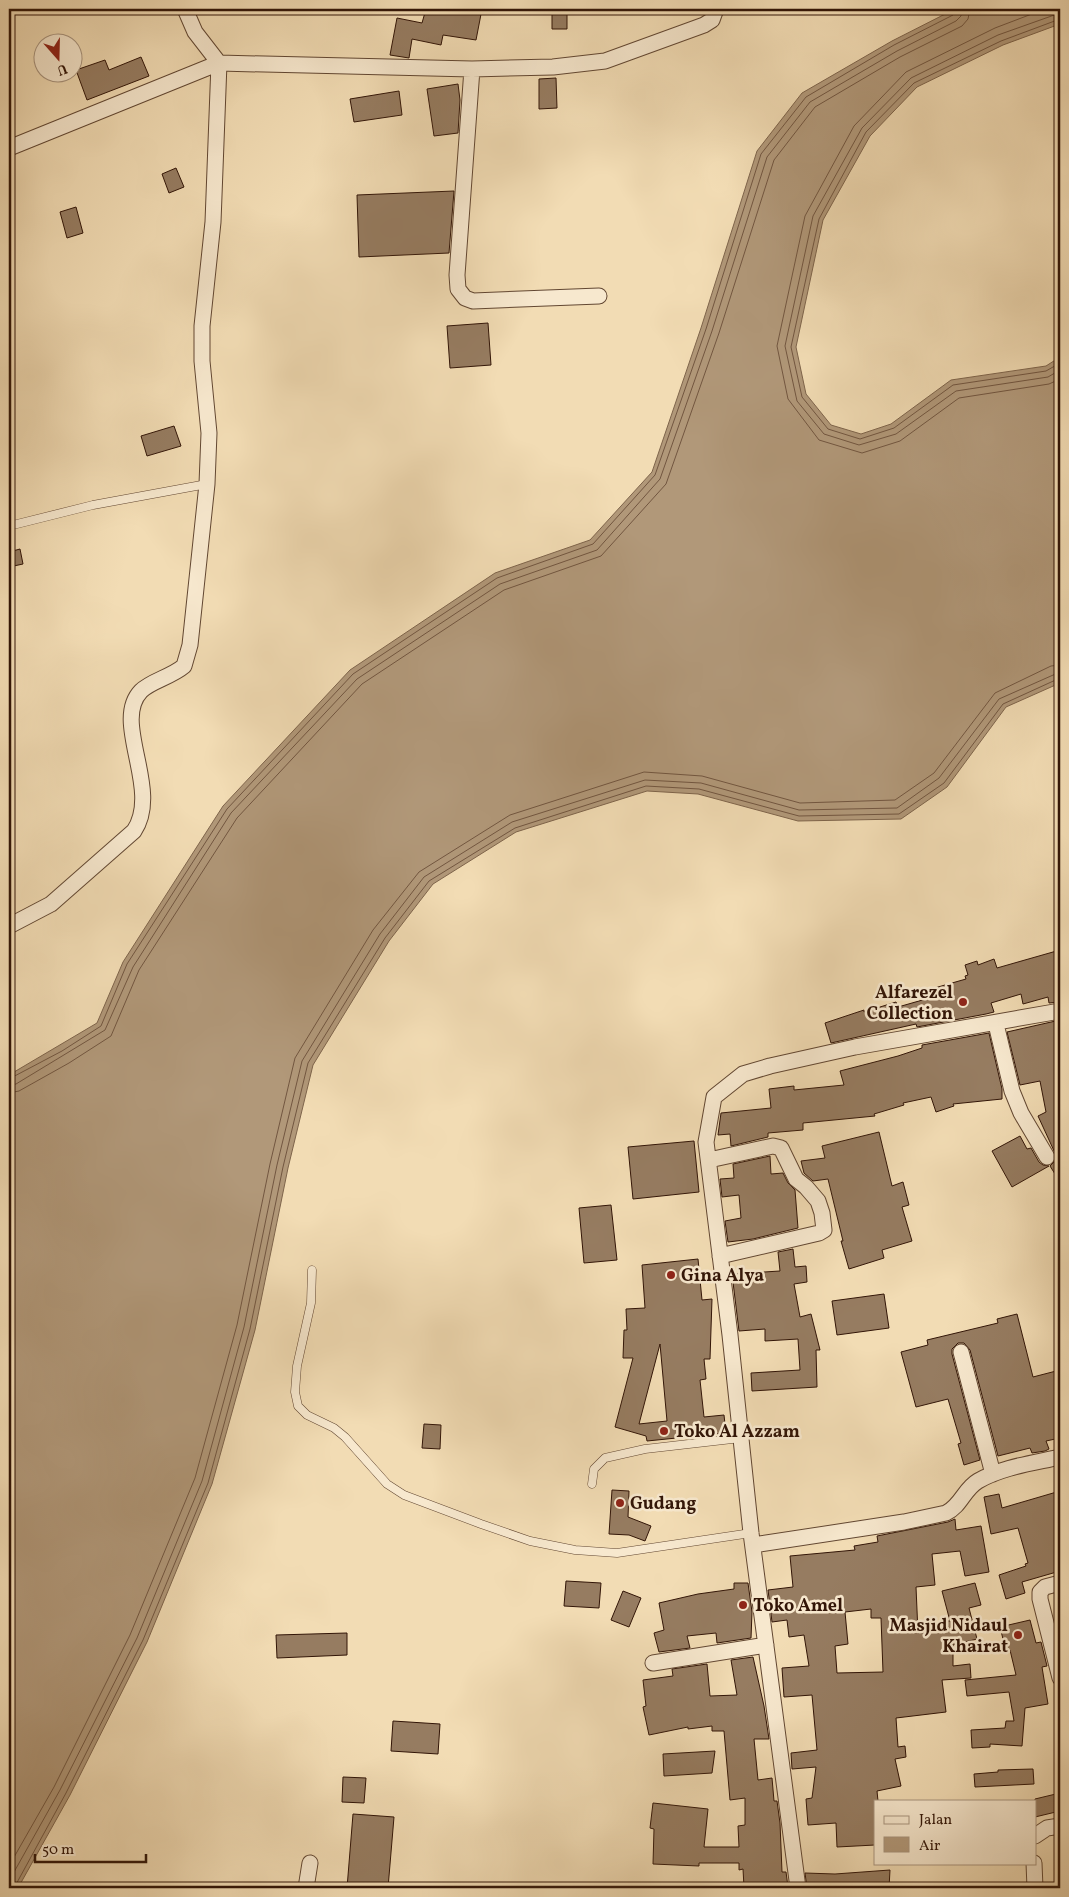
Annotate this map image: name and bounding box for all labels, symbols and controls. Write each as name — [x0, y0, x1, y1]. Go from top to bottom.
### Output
north arrow — [32, 32, 82, 82]
text: U — [54, 58, 70, 80]
place label: Alfarezel Collection — [866, 981, 953, 1027]
marker: Alfarezel Collection — [957, 996, 969, 1008]
place label: Gina Alya — [681, 1264, 764, 1289]
marker: Gina Alya — [665, 1269, 677, 1281]
place label: Toko Al Azzam — [674, 1420, 800, 1445]
marker: Toko Al Azzam — [658, 1425, 670, 1437]
place label: Gudang — [630, 1492, 696, 1517]
marker: Gudang — [614, 1497, 626, 1509]
place label: Toko Amel — [753, 1594, 843, 1619]
marker: Toko Amel — [737, 1599, 749, 1611]
place label: Masjid Nidaul Khairat — [889, 1614, 1008, 1660]
marker: Masjid Nidaul Khairat — [1012, 1629, 1024, 1641]
legend — [874, 1800, 1036, 1864]
text: Jalan — [919, 1810, 952, 1831]
scale bar — [35, 1832, 146, 1864]
text: Air — [919, 1836, 940, 1857]
text: 50 m — [42, 1840, 74, 1861]

